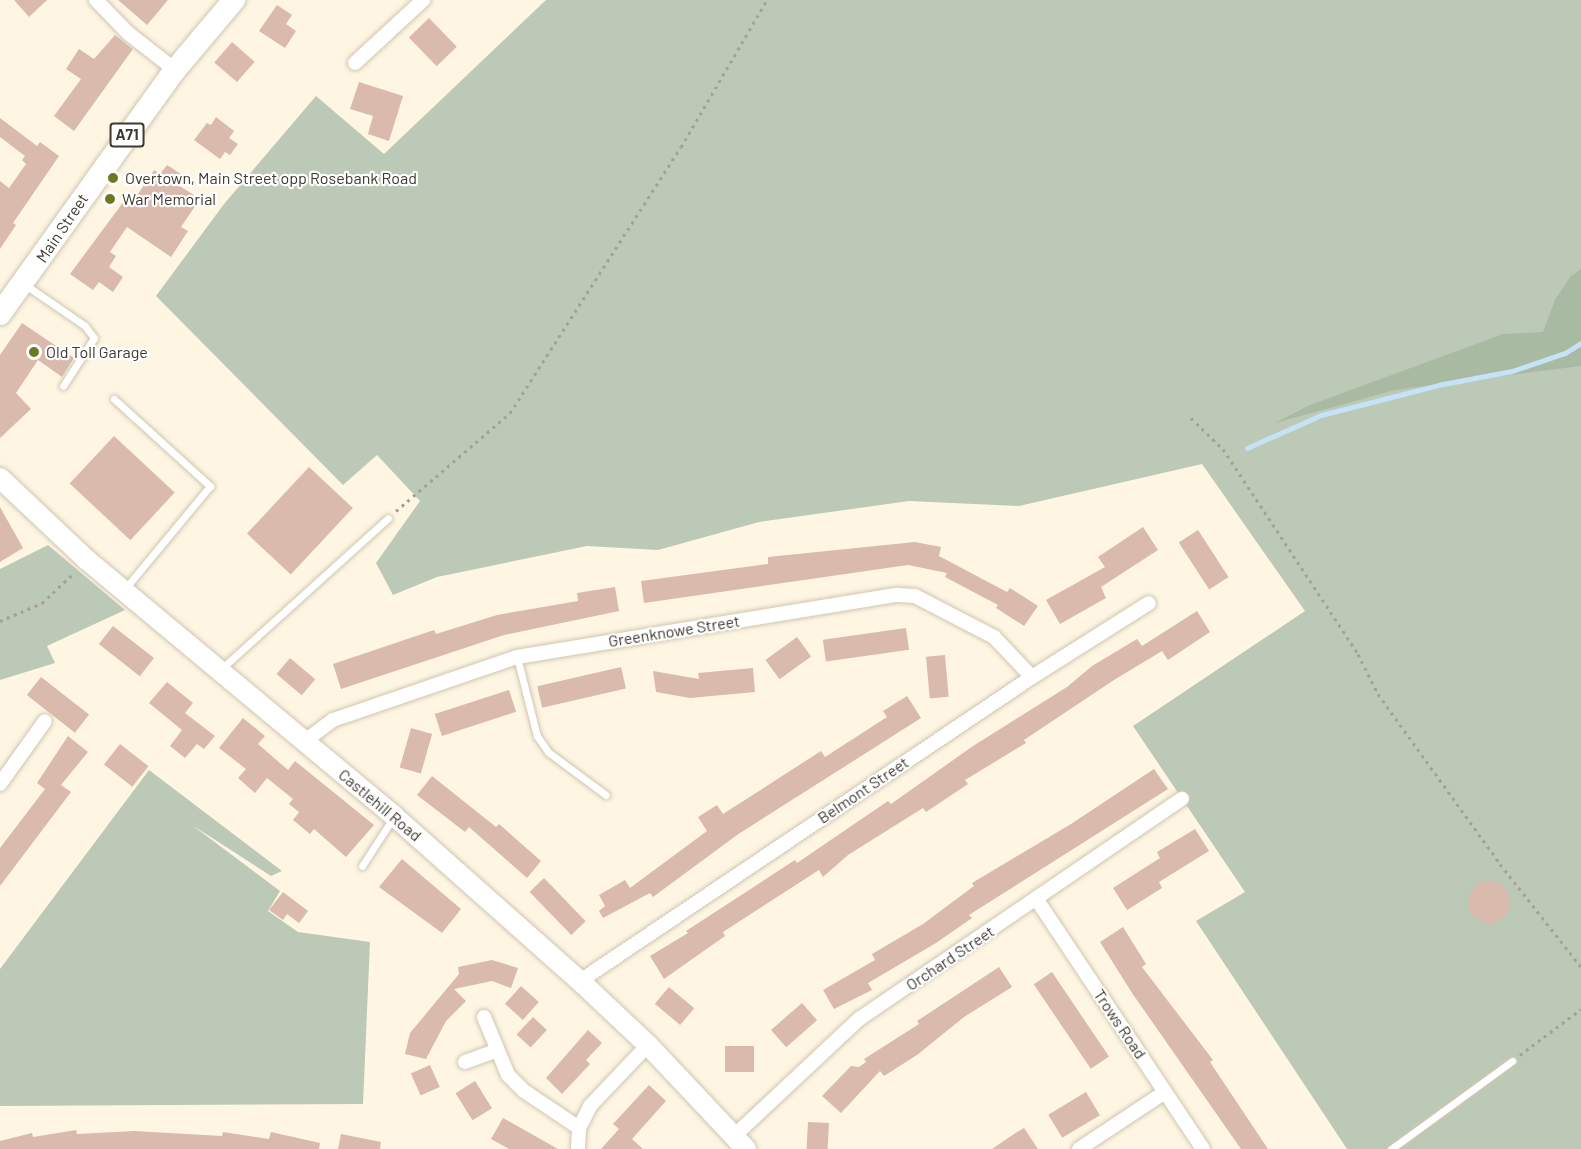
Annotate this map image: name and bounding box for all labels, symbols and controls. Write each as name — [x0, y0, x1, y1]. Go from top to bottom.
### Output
road number: A71 — [109, 123, 145, 147]
place label: Overtown, Main Street opp Rosebank Road — [125, 168, 417, 188]
marker: Overtown, Main Street opp Rosebank Road — [106, 171, 120, 185]
place label: War Memorial — [122, 189, 216, 209]
street label: Main Street — [32, 190, 92, 266]
marker: War Memorial — [103, 192, 117, 206]
place label: Old Toll Garage — [46, 342, 148, 362]
marker: Old Toll Garage — [27, 345, 41, 359]
street label: Greenknowe Street — [607, 611, 741, 651]
street label: Belmont Street — [814, 753, 912, 827]
street label: Castlehill Road — [335, 765, 425, 845]
street label: Orchard Street — [902, 921, 998, 995]
street label: Trows Road — [1090, 986, 1150, 1062]

